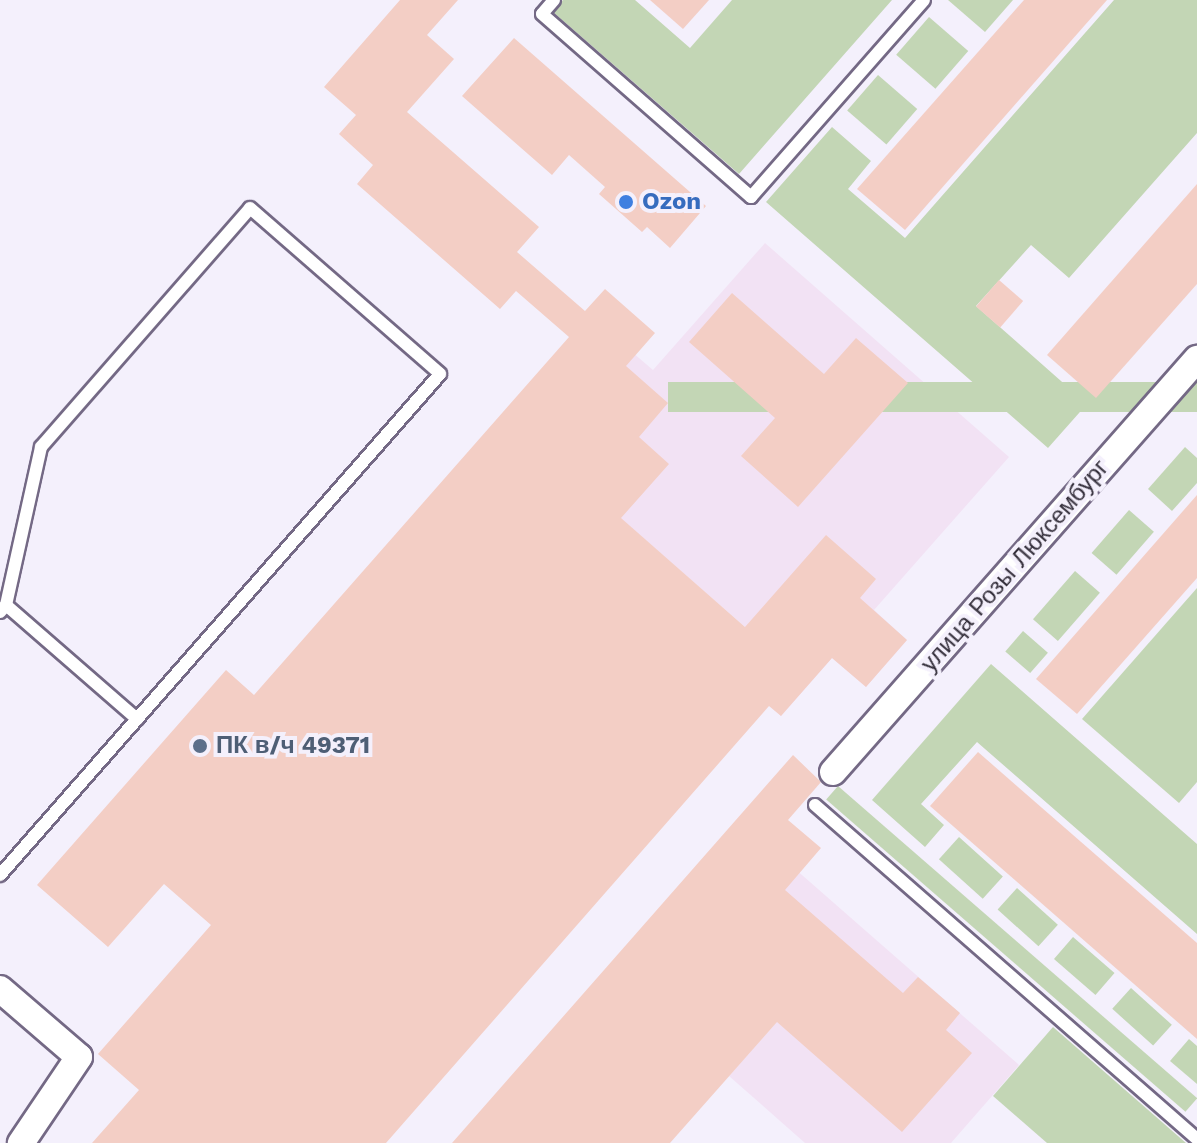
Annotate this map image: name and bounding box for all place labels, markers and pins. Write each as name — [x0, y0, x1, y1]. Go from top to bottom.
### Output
place label: Ozon — [642, 188, 701, 216]
marker: Ozon — [617, 193, 635, 211]
place label: ПК в/ч 49371 — [216, 732, 370, 760]
marker: ПК в/ч 49371 — [191, 737, 209, 755]

